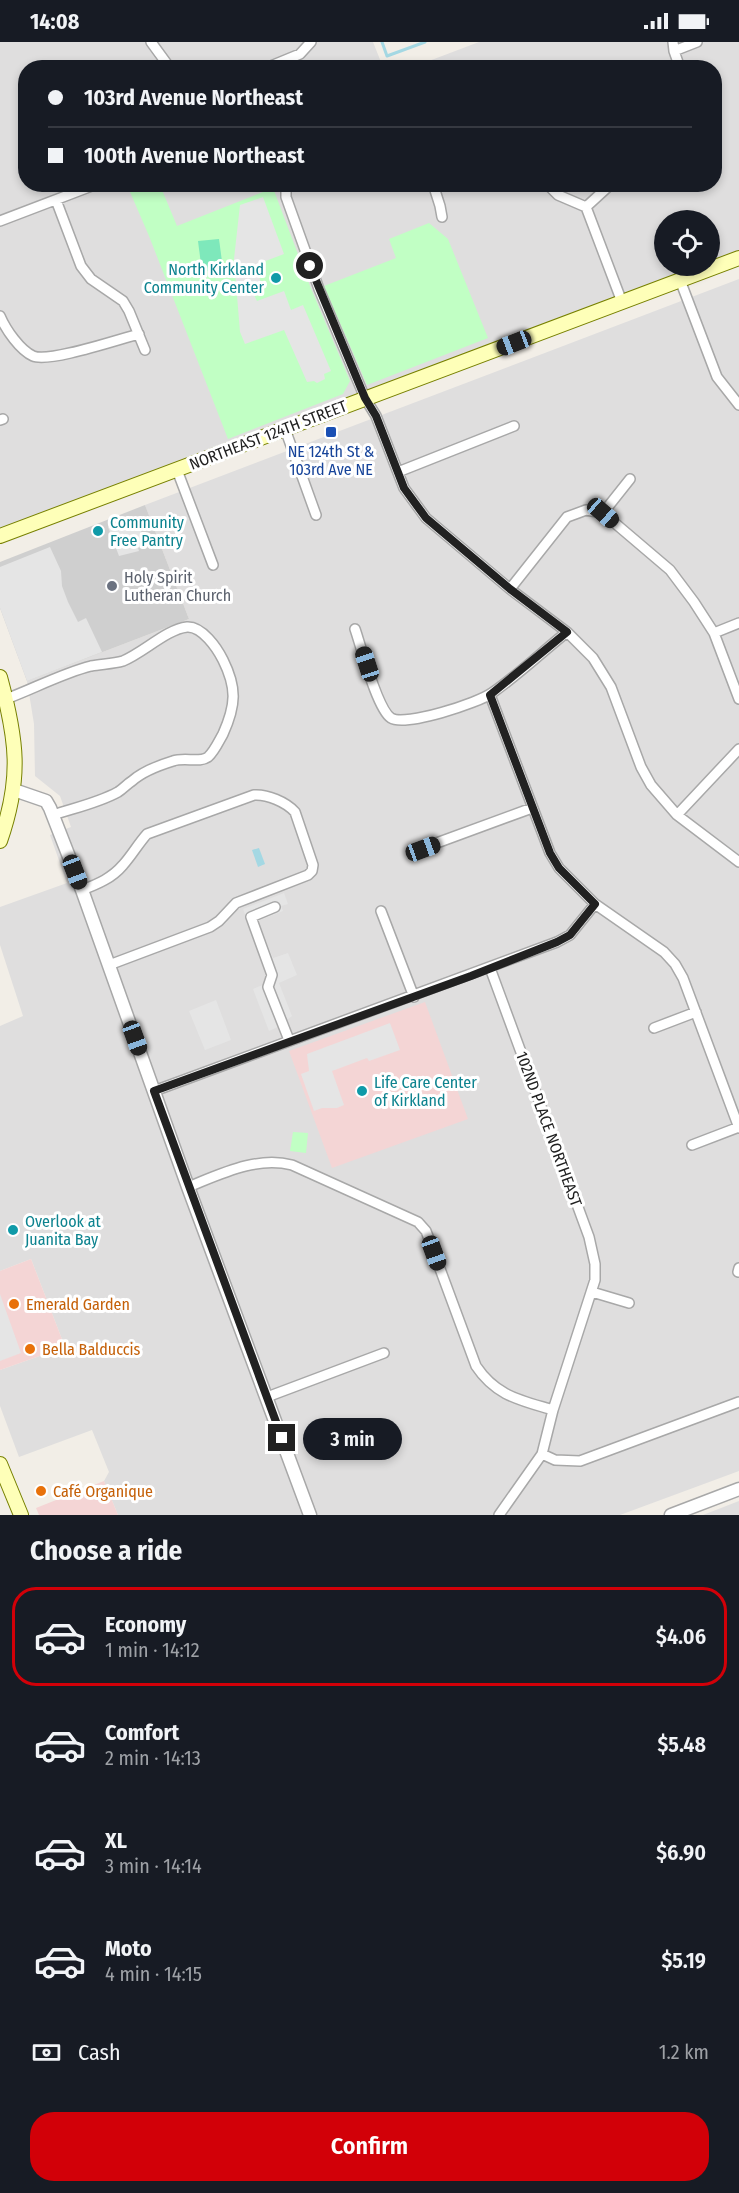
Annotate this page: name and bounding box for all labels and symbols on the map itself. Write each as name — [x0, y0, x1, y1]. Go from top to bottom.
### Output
route start — [296, 252, 323, 279]
place label: North Kirkland Community Center — [144, 260, 264, 297]
marker: North Kirkland Community Center — [269, 271, 283, 285]
car — [494, 328, 534, 358]
street label: NORTHEAST 124TH STREET — [187, 396, 350, 474]
marker: NE 124th St & 103rd Ave NE — [324, 425, 338, 439]
place label: NE 124th St & 103rd Ave NE — [288, 442, 375, 479]
car — [584, 494, 622, 532]
place label: Community Free Pantry — [110, 513, 185, 550]
marker: Community Free Pantry — [91, 524, 105, 538]
place label: Holy Spirit Lutheran Church — [124, 568, 231, 605]
marker: Holy Spirit Lutheran Church — [105, 579, 119, 593]
car — [353, 644, 381, 684]
car — [403, 834, 443, 864]
car — [60, 852, 90, 892]
car — [120, 1018, 150, 1058]
street label: 102ND PLACE NORTHEAST — [512, 1049, 586, 1210]
place label: Life Care Center of Kirkland — [374, 1073, 477, 1110]
marker: Life Care Center of Kirkland — [355, 1084, 369, 1098]
place label: Overlook at Juanita Bay — [25, 1212, 102, 1249]
marker: Overlook at Juanita Bay — [6, 1223, 20, 1237]
car — [419, 1233, 449, 1273]
place label: Emerald Garden — [26, 1295, 130, 1314]
marker: Emerald Garden — [7, 1297, 21, 1311]
place label: Bella Balduccis — [42, 1340, 141, 1359]
marker: Bella Balduccis — [23, 1342, 37, 1356]
callout: 3 min — [303, 1417, 402, 1459]
route end — [268, 1424, 295, 1451]
place label: Café Organique — [53, 1482, 153, 1501]
marker: Café Organique — [34, 1484, 48, 1498]

